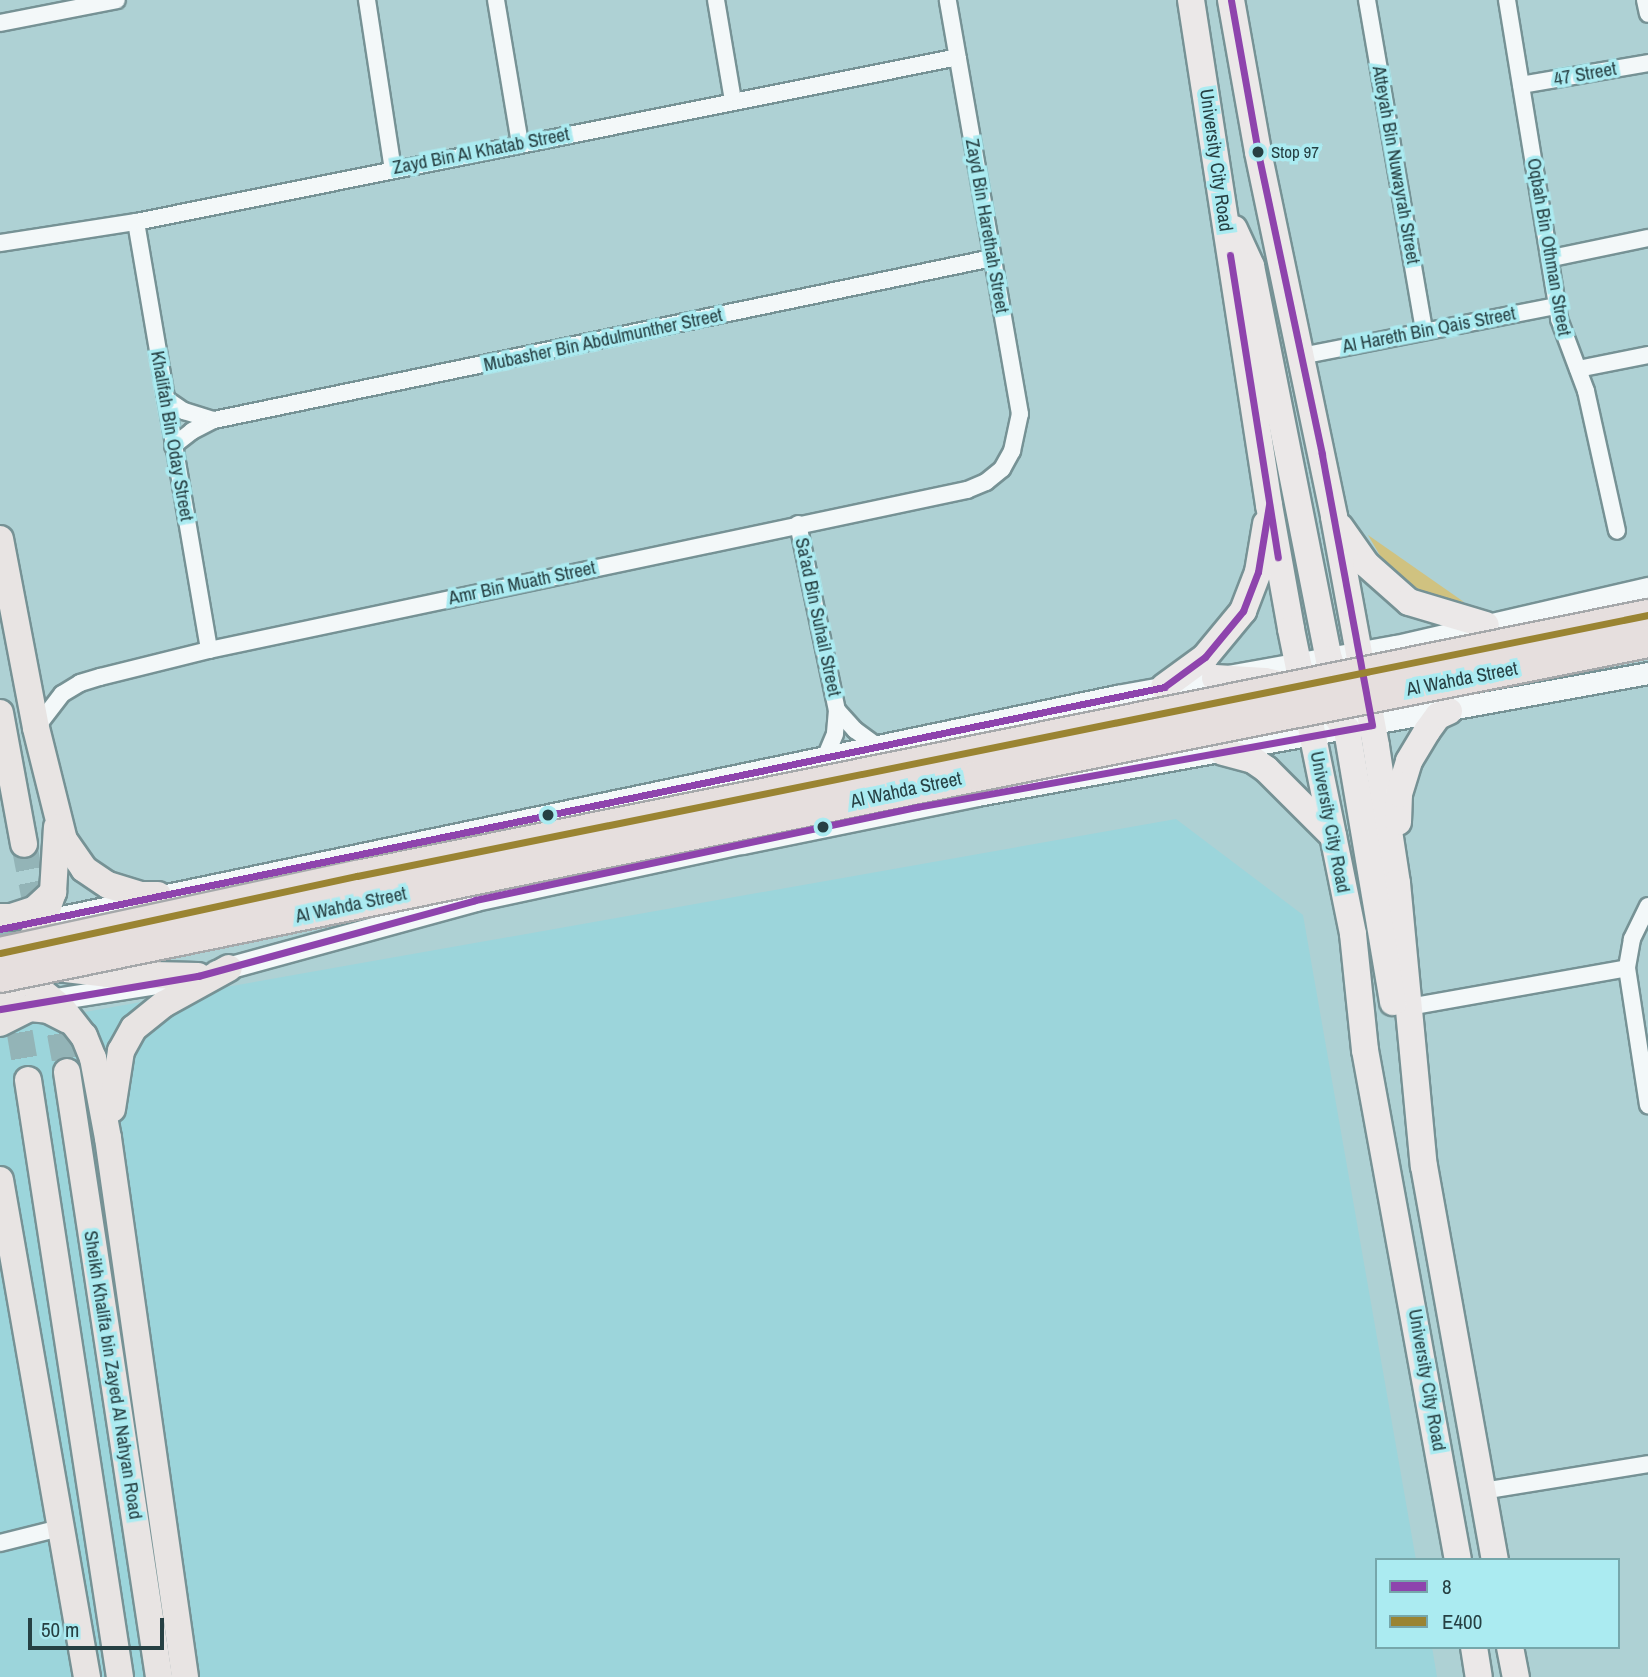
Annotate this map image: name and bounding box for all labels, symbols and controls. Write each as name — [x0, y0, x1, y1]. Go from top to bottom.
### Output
street label: 47 Street — [1552, 57, 1618, 91]
street label: Atteyah Bin Nuwayrah Street — [1367, 64, 1425, 266]
street label: University City Road — [1195, 87, 1237, 233]
street label: Zayd Bin Al Khatab Street — [390, 123, 572, 179]
street label: Zayd Bin Harethah Street — [960, 137, 1014, 315]
place label: Stop 97 — [1271, 142, 1319, 162]
marker: Stop 97 — [1251, 145, 1265, 159]
street label: Oqbah Bin Othman Street — [1522, 156, 1576, 338]
street label: Al Hareth Bin Qais Street — [1341, 302, 1517, 358]
street label: Mubasher Bin Abdulmunther Street — [481, 303, 725, 377]
street label: Khalifah Bin Oday Street — [146, 349, 198, 523]
street label: Sa'ad Bin Suhail Street — [790, 536, 846, 698]
street label: Amr Bin Muath Street — [446, 556, 598, 610]
street label: Al Wahda Street — [1404, 657, 1520, 701]
street label: University City Road — [1305, 749, 1355, 895]
street label: Al Wahda Street — [848, 767, 964, 813]
unlabelled marker — [541, 808, 555, 822]
unlabelled marker — [816, 820, 830, 834]
street label: Al Wahda Street — [293, 882, 409, 928]
street label: Sheikh Khalifa bin Zayed Al Nahyan Road — [79, 1229, 147, 1521]
street label: University City Road — [1403, 1307, 1451, 1453]
legend — [1375, 1558, 1620, 1649]
text: 8 — [1442, 1572, 1452, 1601]
scale bar — [32, 1604, 168, 1648]
text: E400 — [1442, 1607, 1482, 1636]
text: 50 m — [41, 1615, 79, 1644]

